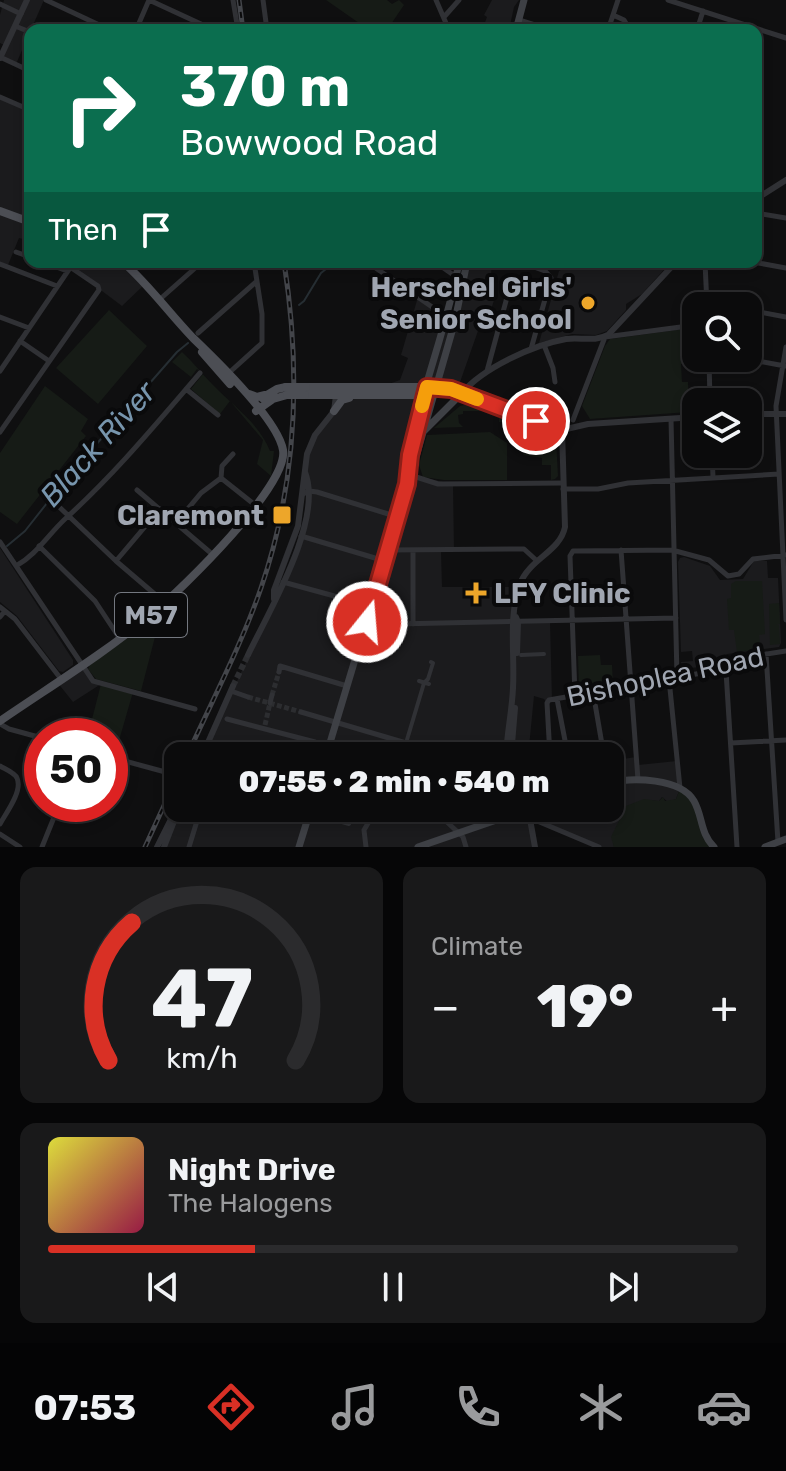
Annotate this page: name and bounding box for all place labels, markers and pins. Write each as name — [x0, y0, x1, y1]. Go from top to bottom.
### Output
place label: Herschel Girls' Senior School — [370, 271, 572, 336]
marker: Herschel Girls' Senior School — [579, 294, 597, 312]
pin — [502, 387, 570, 455]
place label: Claremont — [117, 499, 264, 532]
marker: Claremont — [271, 504, 293, 526]
place label: LFY Clinic — [494, 577, 630, 610]
marker: LFY Clinic — [465, 582, 487, 604]

